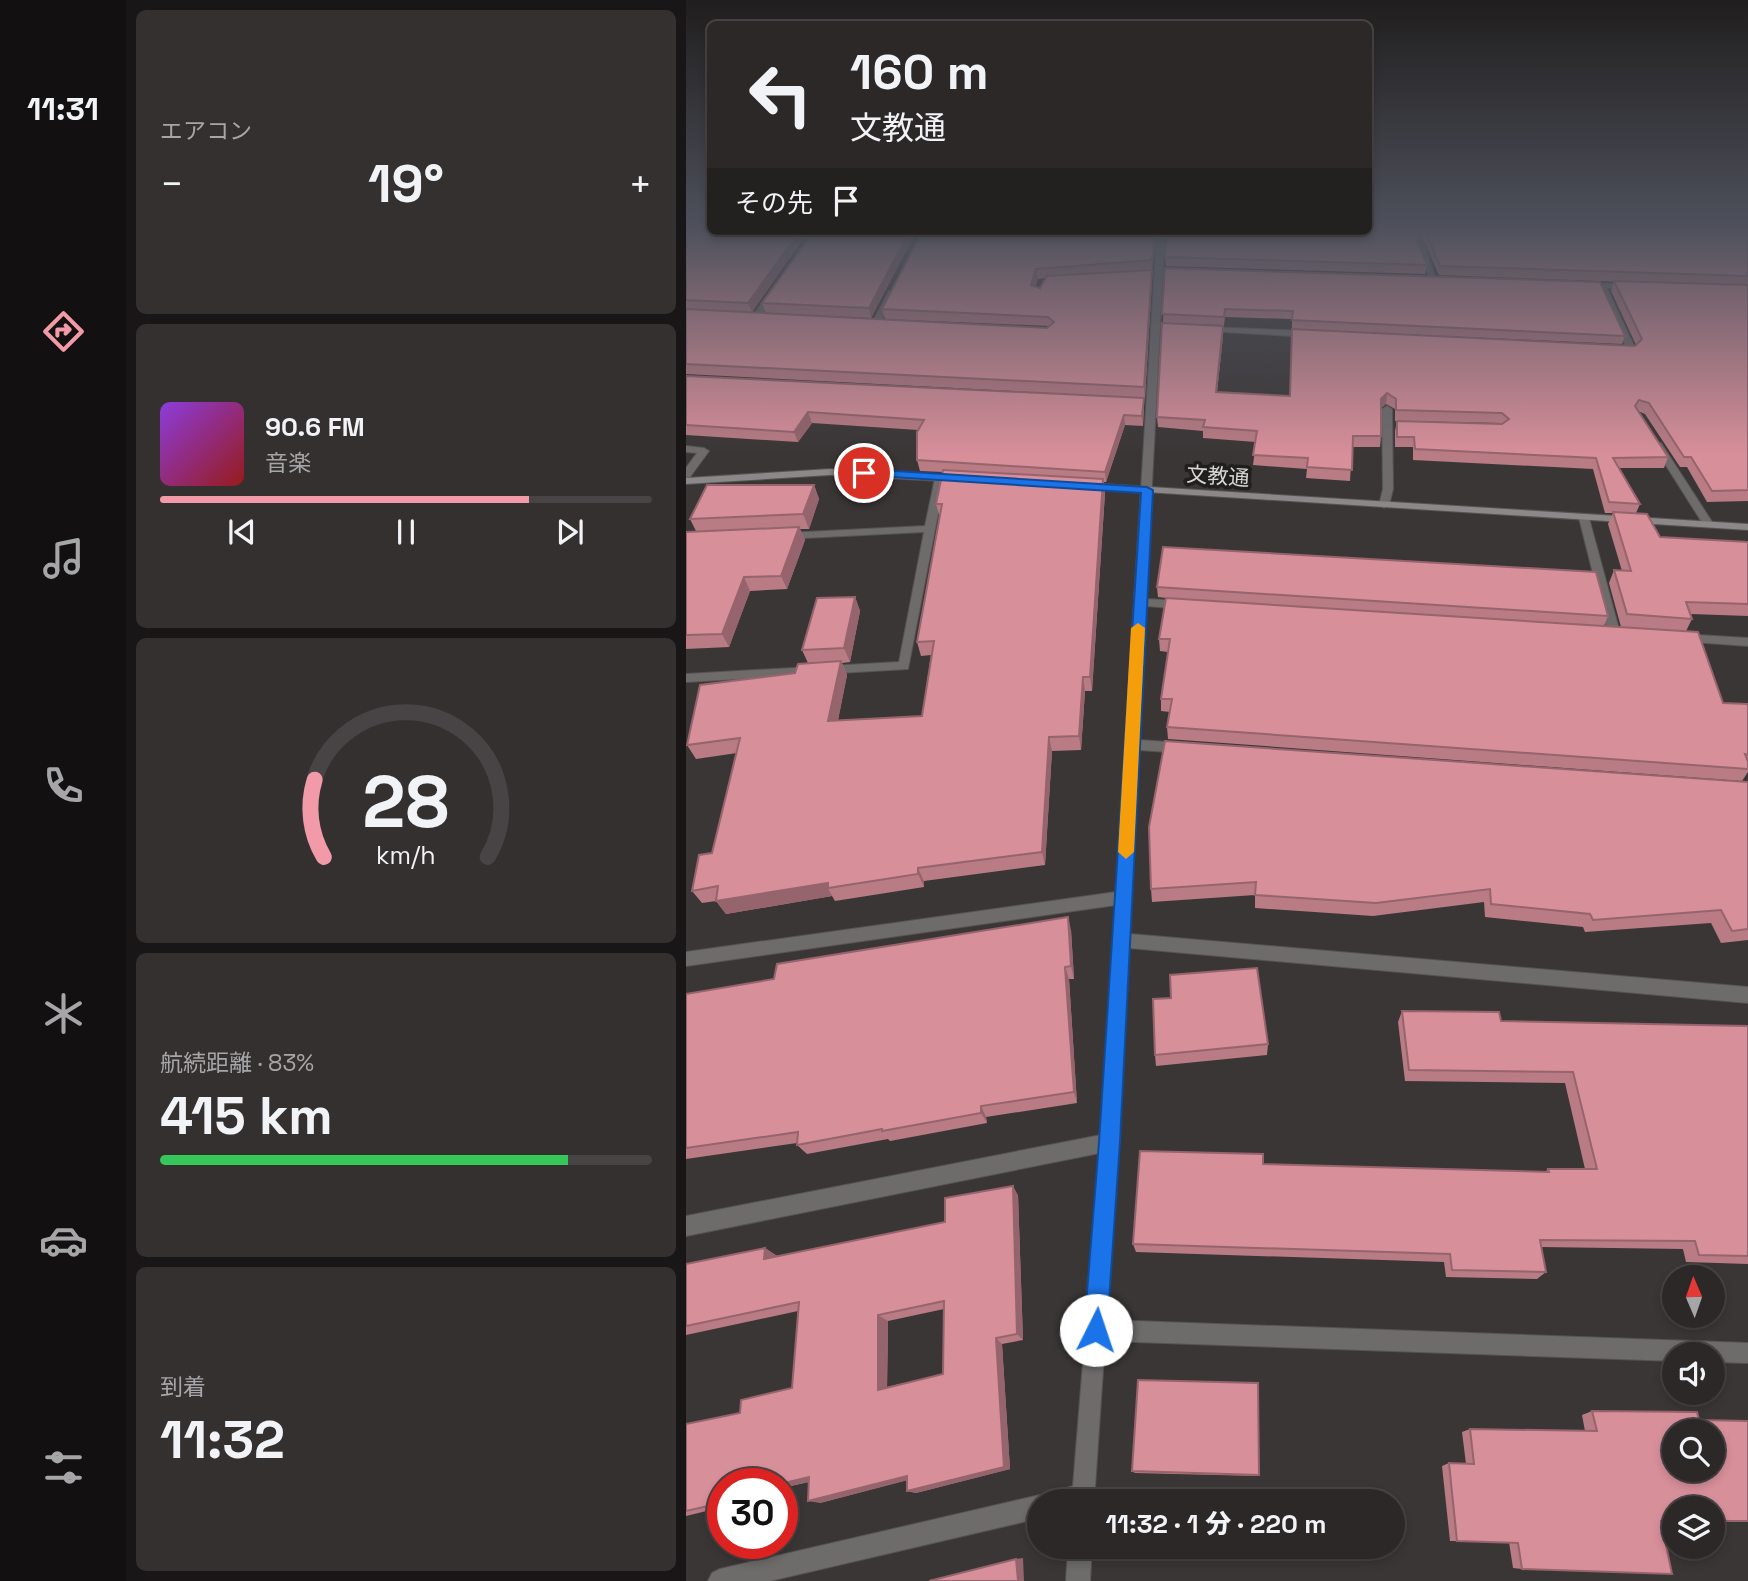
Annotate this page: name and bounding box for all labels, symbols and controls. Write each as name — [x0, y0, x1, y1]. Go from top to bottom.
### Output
text: 160 m — [850, 41, 988, 103]
icon: left — [735, 49, 826, 140]
text: 11:31 — [27, 89, 99, 129]
text: 文教通 — [850, 108, 946, 148]
text: エアコン — [160, 116, 252, 146]
text: 19° — [368, 151, 444, 217]
text: − — [160, 160, 184, 208]
text: + — [628, 160, 652, 208]
icon: arrive — [827, 182, 865, 220]
text: その先 — [735, 186, 813, 220]
icon: directions — [39, 307, 88, 356]
text: 90.6 FM — [265, 410, 365, 444]
pin — [834, 443, 894, 503]
text: 音楽 — [265, 448, 311, 478]
icon: arrive — [845, 454, 883, 492]
street label: 文教通 — [1186, 460, 1250, 492]
icon: previous — [223, 513, 261, 551]
icon: pause — [387, 513, 425, 551]
icon: next — [551, 513, 589, 551]
icon: music — [39, 534, 88, 583]
text: 28 — [363, 755, 449, 848]
icon: phone — [39, 761, 88, 810]
text: km/h — [376, 838, 436, 870]
icon: climate — [39, 989, 88, 1038]
text: 航続距離 · 83% — [160, 1048, 314, 1078]
text: 415 km — [160, 1083, 333, 1149]
icon: car — [39, 1216, 88, 1265]
north arrow — [1662, 1265, 1726, 1328]
map controls — [1662, 1265, 1725, 1559]
position arrow — [1059, 1293, 1133, 1367]
button: sound — [1662, 1342, 1725, 1405]
text: 到着 — [160, 1372, 206, 1402]
text: 11:32 — [160, 1407, 285, 1473]
button: search — [1662, 1419, 1725, 1482]
icon: filters — [39, 1443, 88, 1492]
speed limit sign: 30 — [707, 1468, 798, 1559]
button: layers — [1662, 1496, 1725, 1559]
text: 11:32 · 1 分 · 220 m — [1105, 1507, 1327, 1541]

